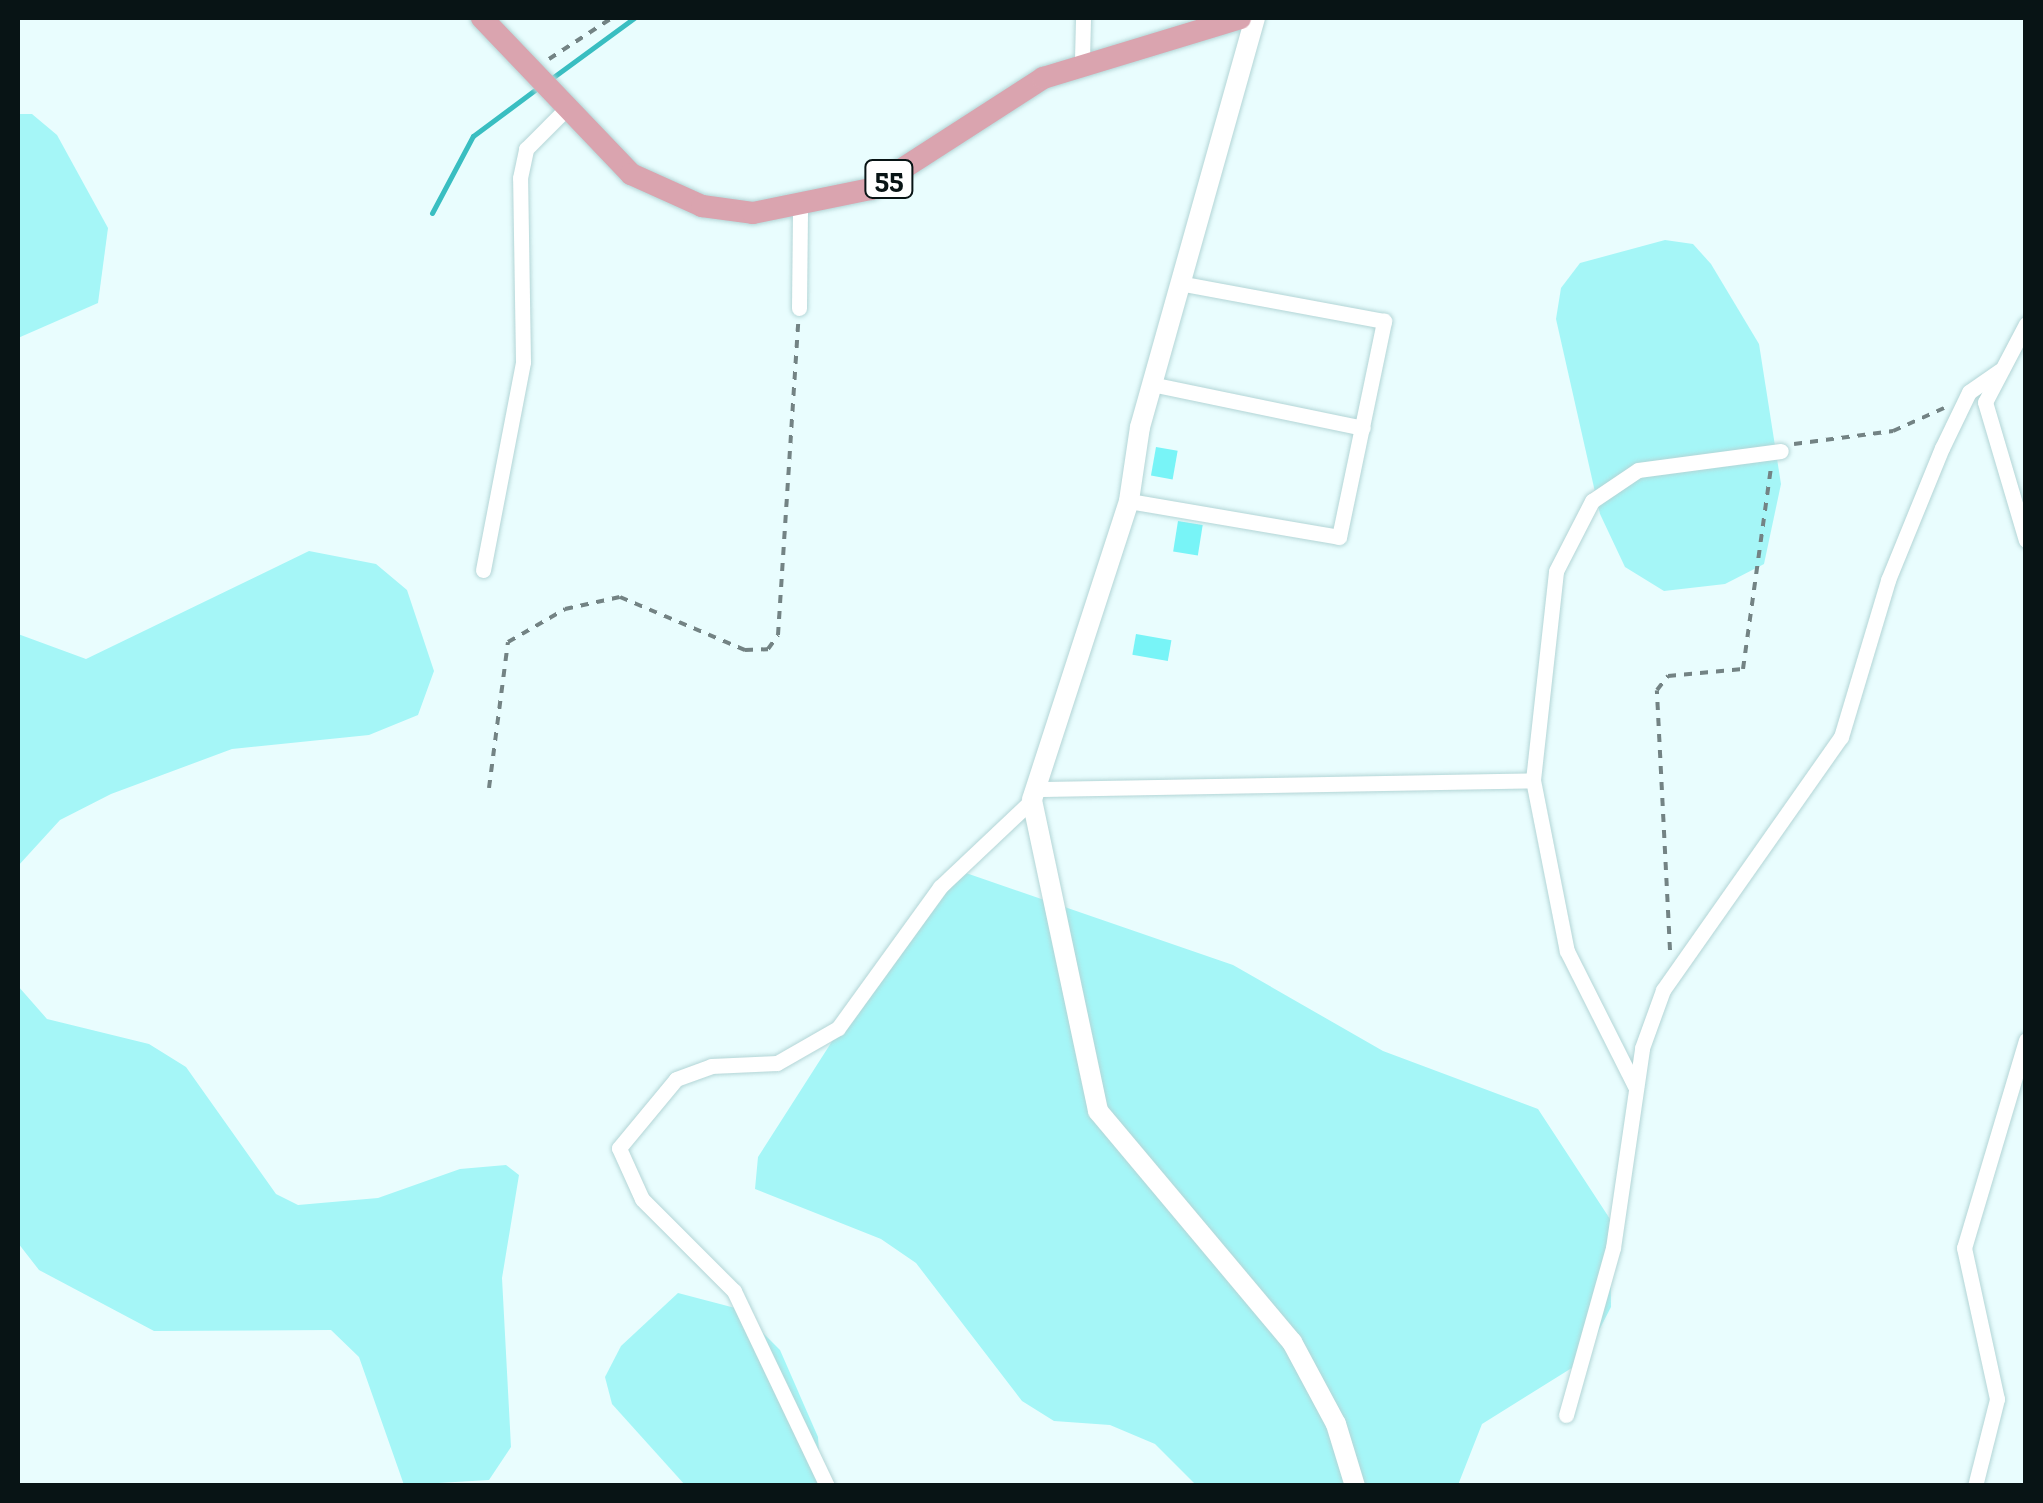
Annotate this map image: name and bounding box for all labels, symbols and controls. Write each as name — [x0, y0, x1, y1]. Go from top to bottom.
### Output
road number: 55 — [864, 156, 914, 202]

